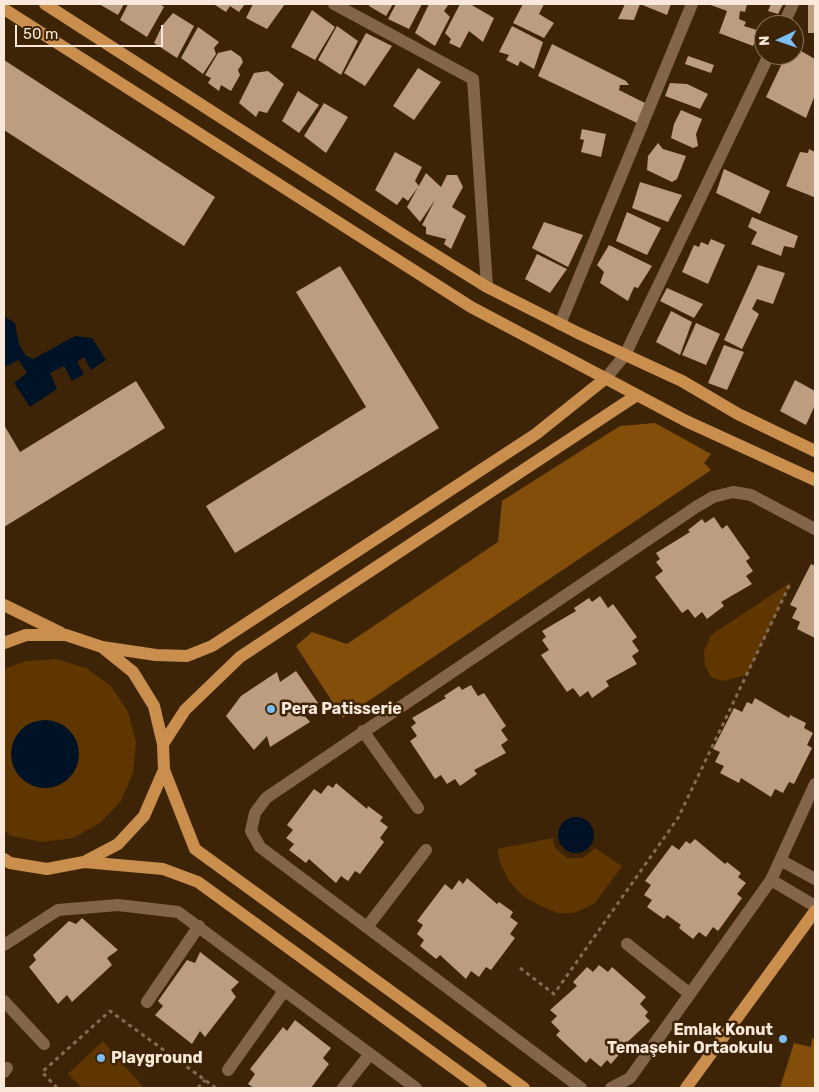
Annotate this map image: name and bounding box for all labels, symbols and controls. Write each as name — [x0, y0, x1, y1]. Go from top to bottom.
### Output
scale bar — [18, 15, 165, 47]
north arrow — [754, 15, 804, 65]
text: 50 m — [23, 25, 58, 43]
text: N — [756, 35, 773, 46]
place label: Pera Patisserie — [281, 699, 402, 719]
marker: Pera Patisserie — [265, 703, 277, 715]
place label: Emlak Konut Temaşehir Ortaokulu — [607, 1020, 773, 1058]
marker: Emlak Konut Temaşehir Ortaokulu — [777, 1033, 789, 1045]
place label: Playground — [111, 1048, 203, 1068]
marker: Playground — [95, 1052, 107, 1064]

